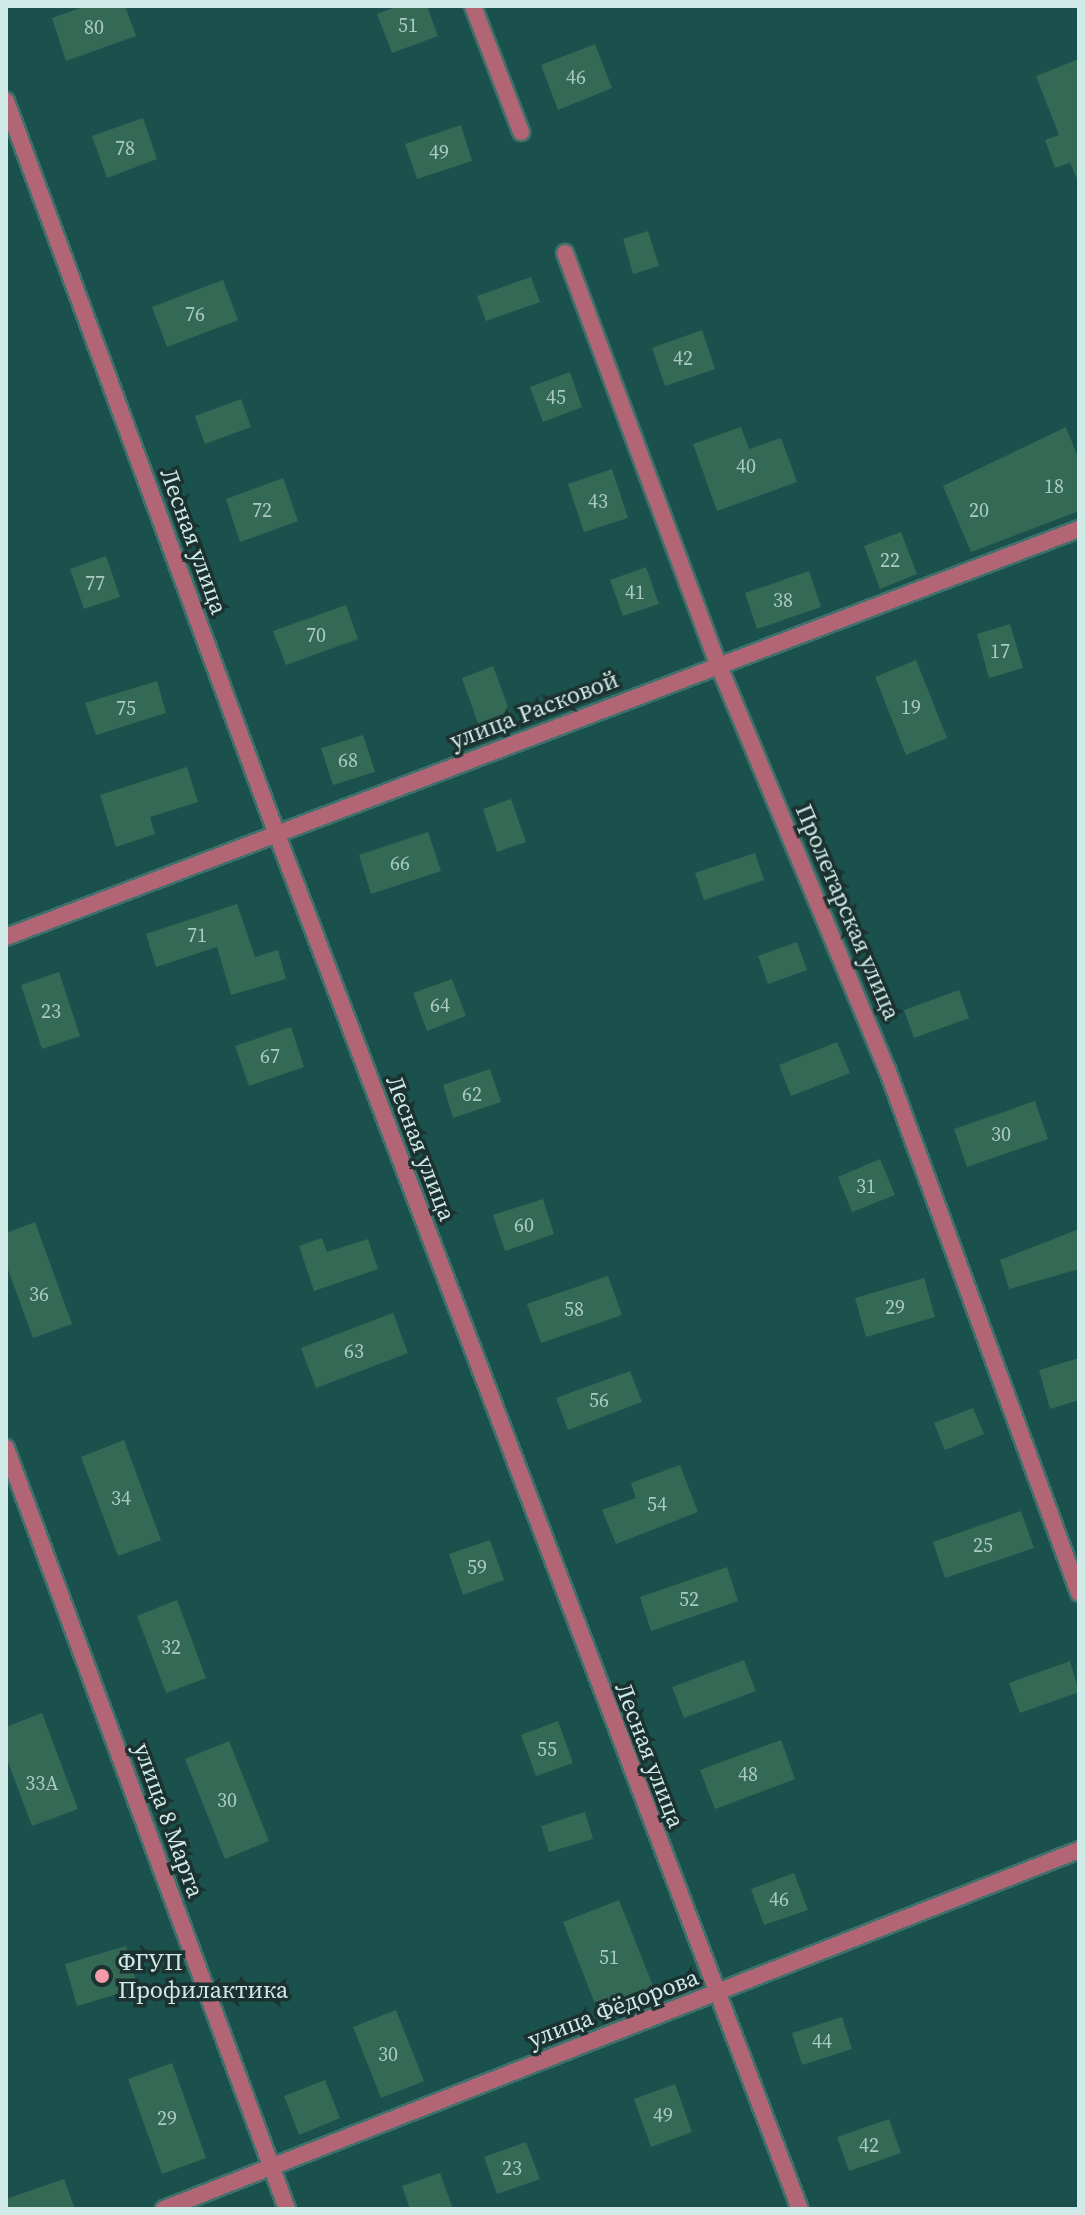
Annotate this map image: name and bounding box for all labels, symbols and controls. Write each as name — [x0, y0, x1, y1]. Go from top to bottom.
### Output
house number: 51 — [398, 13, 418, 37]
house number: 80 — [84, 15, 104, 39]
house number: 46 — [566, 65, 586, 89]
house number: 78 — [115, 136, 135, 160]
house number: 49 — [429, 140, 449, 164]
house number: 76 — [185, 302, 205, 326]
house number: 42 — [673, 346, 693, 370]
house number: 45 — [546, 385, 566, 409]
house number: 40 — [736, 454, 756, 478]
street label: Лесная улица — [154, 464, 234, 618]
house number: 18 — [1044, 474, 1064, 498]
house number: 43 — [588, 489, 608, 513]
house number: 72 — [252, 498, 272, 522]
house number: 20 — [969, 498, 989, 522]
house number: 22 — [880, 548, 900, 572]
house number: 77 — [85, 571, 105, 595]
house number: 41 — [625, 580, 645, 604]
house number: 38 — [773, 588, 793, 612]
house number: 70 — [306, 623, 326, 647]
house number: 17 — [990, 639, 1010, 663]
street label: улица Расковой — [446, 665, 622, 755]
house number: 19 — [901, 695, 921, 719]
house number: 75 — [116, 696, 136, 720]
house number: 68 — [338, 748, 358, 772]
street label: Пролетарская улица — [790, 800, 906, 1024]
house number: 66 — [390, 851, 410, 875]
house number: 71 — [187, 923, 207, 947]
house number: 64 — [430, 993, 450, 1017]
house number: 23 — [41, 999, 61, 1023]
house number: 67 — [260, 1044, 280, 1068]
street label: Лесная улица — [380, 1071, 462, 1225]
house number: 62 — [462, 1082, 482, 1106]
house number: 30 — [991, 1122, 1011, 1146]
house number: 31 — [856, 1174, 876, 1198]
house number: 60 — [514, 1213, 534, 1237]
house number: 36 — [29, 1282, 49, 1306]
house number: 29 — [885, 1295, 905, 1319]
house number: 58 — [564, 1297, 584, 1321]
house number: 63 — [344, 1339, 364, 1363]
house number: 56 — [589, 1388, 609, 1412]
house number: 34 — [111, 1486, 131, 1510]
house number: 54 — [647, 1492, 667, 1516]
house number: 25 — [973, 1533, 993, 1557]
house number: 59 — [467, 1555, 487, 1579]
house number: 52 — [679, 1587, 699, 1611]
house number: 32 — [161, 1635, 181, 1659]
street label: Лесная улица — [609, 1678, 691, 1832]
house number: 55 — [537, 1737, 557, 1761]
street label: улица 8 Марта — [128, 1739, 210, 1901]
house number: 48 — [738, 1762, 758, 1786]
house number: 33А — [25, 1771, 59, 1795]
house number: 30 — [217, 1788, 237, 1812]
house number: 46 — [769, 1887, 789, 1911]
house number: 51 — [599, 1945, 619, 1969]
place label: ФГУП Профилактика — [118, 1948, 288, 2004]
street label: улица Фёдорова — [524, 1962, 702, 2054]
marker: ФГУП Профилактика — [93, 1967, 111, 1985]
house number: 44 — [812, 2029, 832, 2053]
house number: 30 — [378, 2042, 398, 2066]
house number: 49 — [653, 2103, 673, 2127]
house number: 29 — [157, 2106, 177, 2130]
house number: 42 — [859, 2133, 879, 2157]
house number: 23 — [502, 2156, 522, 2180]

